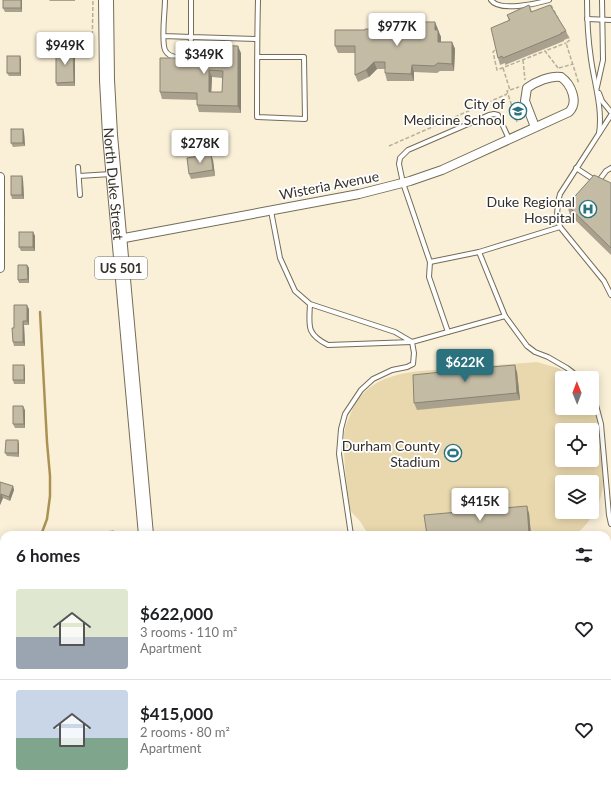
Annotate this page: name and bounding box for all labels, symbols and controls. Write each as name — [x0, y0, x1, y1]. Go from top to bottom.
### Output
pin: $977K — [369, 13, 425, 47]
text: $977K — [377, 18, 417, 34]
pin: $949K — [37, 32, 93, 66]
text: $949K — [45, 37, 85, 53]
pin: $349K — [176, 41, 232, 75]
text: $349K — [184, 46, 224, 62]
place label: City of Medicine School — [404, 95, 505, 128]
school or university icon: City of Medicine School — [508, 101, 528, 121]
street label: North Duke Street — [101, 127, 128, 241]
pin: $278K — [172, 130, 228, 164]
text: $278K — [180, 135, 220, 151]
street label: Wisteria Avenue — [278, 167, 380, 203]
place label: Duke Regional Hospital — [487, 193, 575, 226]
hospital icon: Duke Regional Hospital — [578, 199, 598, 219]
road number: US 501 — [95, 257, 147, 279]
pin: $622K — [437, 349, 493, 383]
text: $622K — [445, 354, 485, 370]
north arrow — [555, 371, 599, 415]
map controls — [555, 371, 599, 519]
button: locate — [555, 423, 599, 467]
place label: Durham County Stadium — [342, 437, 441, 470]
sports icon: Durham County Stadium — [443, 443, 463, 463]
button: layers — [555, 475, 599, 519]
pin: $415K — [452, 488, 508, 522]
text: $415K — [460, 493, 500, 509]
icon: filters — [573, 544, 595, 566]
text: 6 homes — [16, 545, 80, 566]
text: $622,000 — [140, 603, 213, 624]
icon: home — [48, 605, 96, 653]
icon: heart — [573, 618, 595, 640]
text: 3 rooms · 110 m² — [140, 624, 237, 640]
text: Apartment — [140, 640, 201, 656]
text: $415,000 — [140, 703, 213, 724]
icon: home — [48, 706, 96, 754]
icon: heart — [573, 719, 595, 741]
text: 2 rooms · 80 m² — [140, 724, 230, 740]
text: Apartment — [140, 740, 201, 756]

